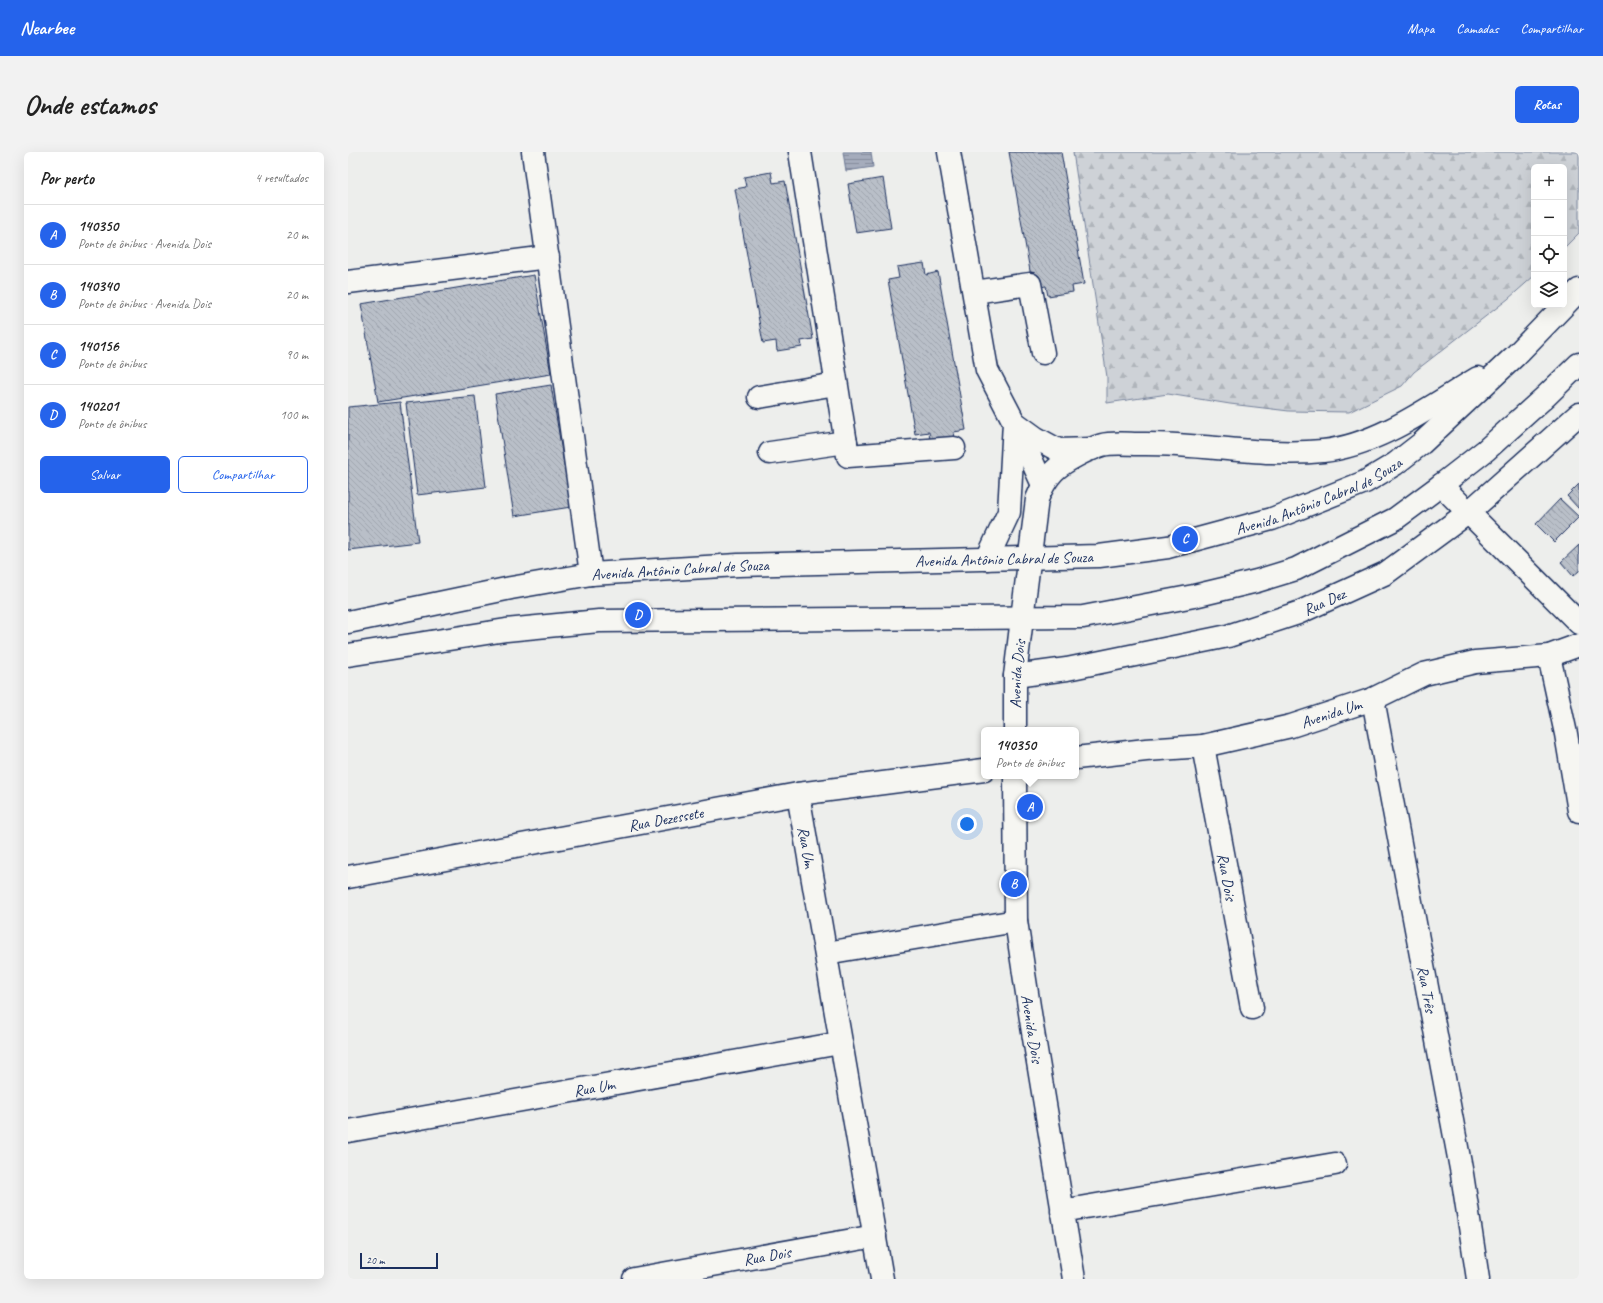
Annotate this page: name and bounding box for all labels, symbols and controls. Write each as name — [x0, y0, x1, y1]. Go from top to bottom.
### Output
text: Nearbee — [20, 16, 74, 40]
text: Mapa — [1407, 20, 1434, 37]
text: Camadas — [1456, 20, 1499, 37]
text: Compartilhar — [1521, 20, 1583, 37]
button: Rotas — [1515, 86, 1579, 123]
text: Onde estamos — [24, 87, 156, 122]
map controls — [1531, 164, 1567, 308]
button: + — [1531, 164, 1567, 200]
text: Por perto — [40, 168, 94, 189]
text: 4 resultados — [255, 170, 308, 186]
button: − — [1531, 200, 1567, 236]
text: 140350 — [78, 217, 118, 236]
text: A — [50, 227, 56, 243]
text: 20 m — [286, 227, 308, 243]
text: Ponto de ônibus · Avenida Dois — [78, 236, 211, 252]
button: locate — [1531, 236, 1567, 272]
button: layers — [1531, 272, 1567, 308]
text: 140340 — [78, 277, 119, 296]
text: B — [50, 287, 56, 303]
text: 20 m — [286, 287, 308, 303]
text: Ponto de ônibus · Avenida Dois — [78, 296, 211, 312]
text: 140156 — [78, 337, 119, 356]
text: C — [50, 347, 56, 363]
text: 90 m — [286, 347, 308, 363]
text: Ponto de ônibus — [78, 356, 146, 372]
text: 140201 — [78, 397, 119, 416]
text: D — [49, 407, 57, 423]
text: 100 m — [280, 407, 308, 423]
text: Ponto de ônibus — [78, 416, 146, 432]
street label: Avenida Antônio Cabral de Souza — [1234, 453, 1407, 539]
button: Salvar — [40, 456, 170, 493]
button: Compartilhar — [178, 456, 308, 493]
pin: C — [1172, 524, 1198, 554]
street label: Avenida Antônio Cabral de Souza — [915, 547, 1095, 572]
street label: Avenida Antônio Cabral de Souza — [591, 555, 771, 585]
street label: Rua Dez — [1300, 583, 1350, 620]
pin: D — [625, 600, 651, 630]
street label: Avenida Dois — [1006, 637, 1030, 708]
street label: Avenida Um — [1299, 694, 1366, 733]
popup — [981, 727, 1079, 779]
text: 140350 — [996, 736, 1036, 755]
text: Ponto de ônibus — [996, 755, 1064, 771]
pin: A — [1017, 792, 1043, 822]
street label: Rua Dezessete — [627, 802, 707, 836]
your location — [957, 814, 977, 834]
street label: Rua Um — [793, 825, 820, 872]
street label: Rua Dois — [1212, 852, 1241, 904]
pin: B — [1001, 869, 1027, 899]
street label: Rua Três — [1412, 964, 1441, 1016]
street label: Avenida Dois — [1016, 993, 1047, 1066]
street label: Rua Um — [572, 1074, 618, 1101]
street label: Rua Dois — [742, 1242, 794, 1270]
scale bar — [360, 1251, 438, 1270]
text: 20 m — [366, 1253, 385, 1267]

